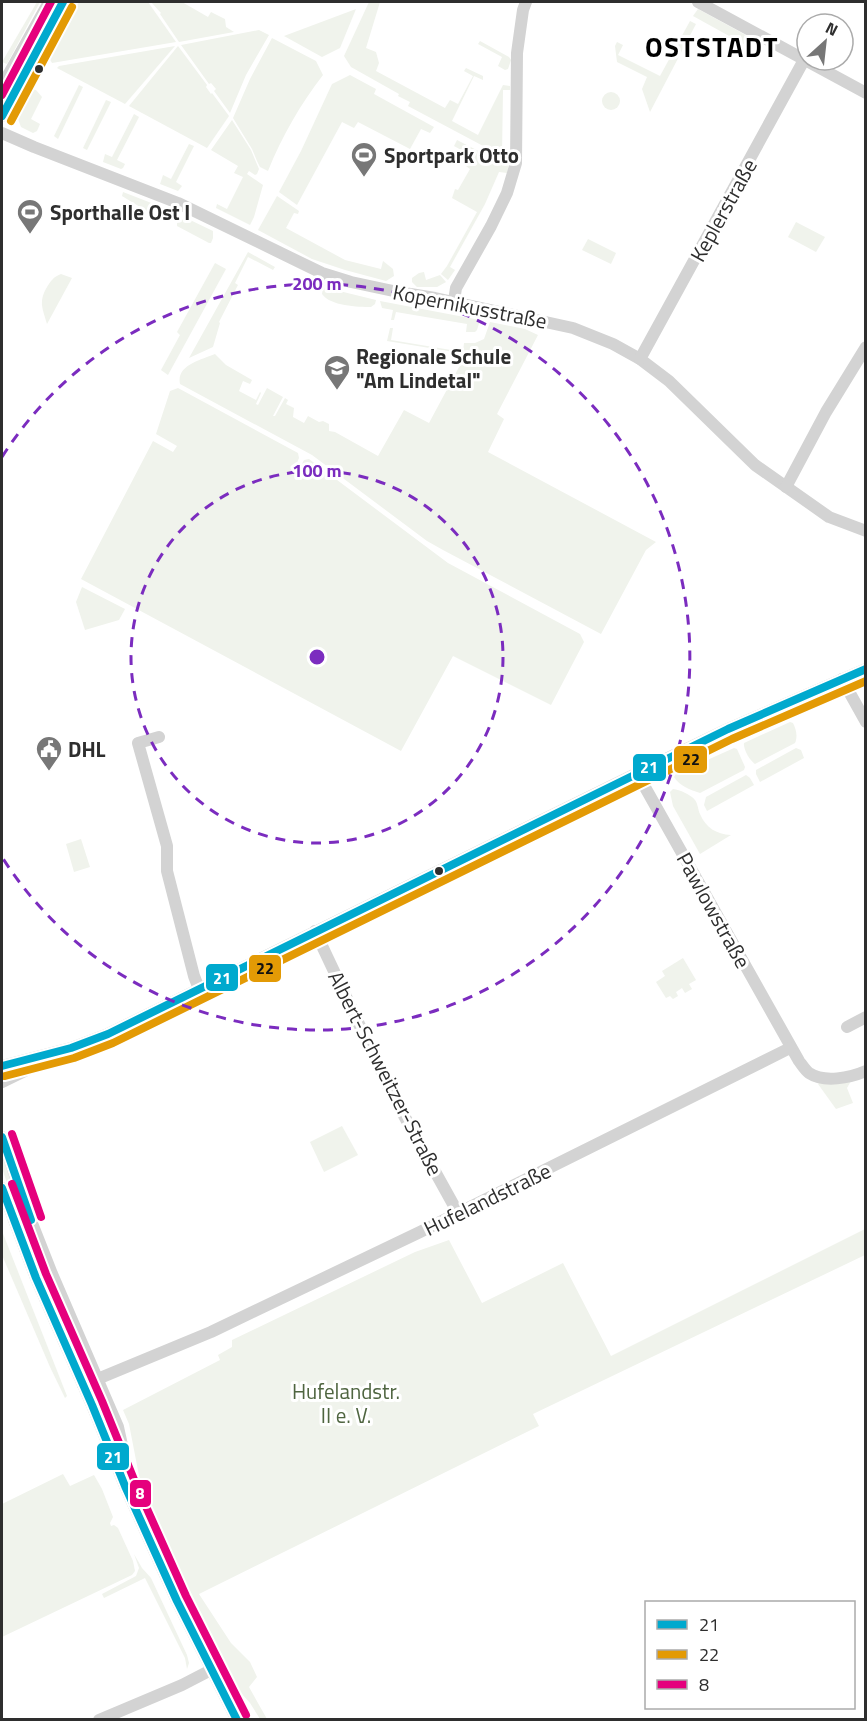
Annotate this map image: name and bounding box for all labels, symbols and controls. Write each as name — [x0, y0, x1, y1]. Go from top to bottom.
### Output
north arrow — [795, 12, 855, 72]
text: N — [821, 15, 842, 42]
district label: OSTSTADT — [645, 26, 779, 67]
unlabelled marker — [33, 63, 45, 75]
place label: Sportpark Otto — [384, 139, 519, 171]
sports icon: Sportpark Otto — [349, 140, 379, 178]
street label: Keplerstraße — [681, 153, 765, 267]
place label: Sporthalle Ost I — [50, 196, 190, 228]
sports icon: Sporthalle Ost I — [15, 197, 45, 235]
text: 200 m — [292, 270, 342, 297]
street label: Kopernikusstraße — [390, 275, 550, 337]
place label: Regionale Schule "Am Lindetal" — [356, 340, 511, 396]
school or university icon: Regionale Schule "Am Lindetal" — [322, 353, 352, 391]
text: 100 m — [292, 457, 342, 484]
centre of rings — [307, 647, 327, 667]
place label: DHL — [68, 733, 106, 765]
public building icon: DHL — [34, 734, 64, 772]
line badge: 22 — [673, 745, 708, 774]
text: 22 — [682, 747, 700, 771]
line badge: 21 — [632, 753, 667, 782]
text: 21 — [640, 755, 658, 779]
street label: Pawlowstraße — [669, 846, 759, 974]
unlabelled marker — [433, 865, 445, 877]
line badge: 22 — [248, 954, 282, 983]
text: 22 — [256, 956, 274, 980]
line badge: 21 — [205, 963, 239, 992]
street label: Albert-Schweitzer-Straße — [320, 965, 452, 1181]
text: 21 — [213, 966, 231, 990]
street label: Hufelandstraße — [418, 1154, 556, 1244]
park label: Hufelandstr. II e. V. — [292, 1375, 400, 1431]
line badge: 21 — [96, 1442, 130, 1471]
text: 21 — [104, 1445, 122, 1469]
line badge: 8 — [129, 1479, 152, 1508]
text: 8 — [136, 1481, 145, 1505]
legend — [645, 1601, 855, 1709]
text: 21 — [699, 1611, 719, 1638]
text: 22 — [699, 1641, 719, 1668]
text: 8 — [699, 1671, 709, 1698]

